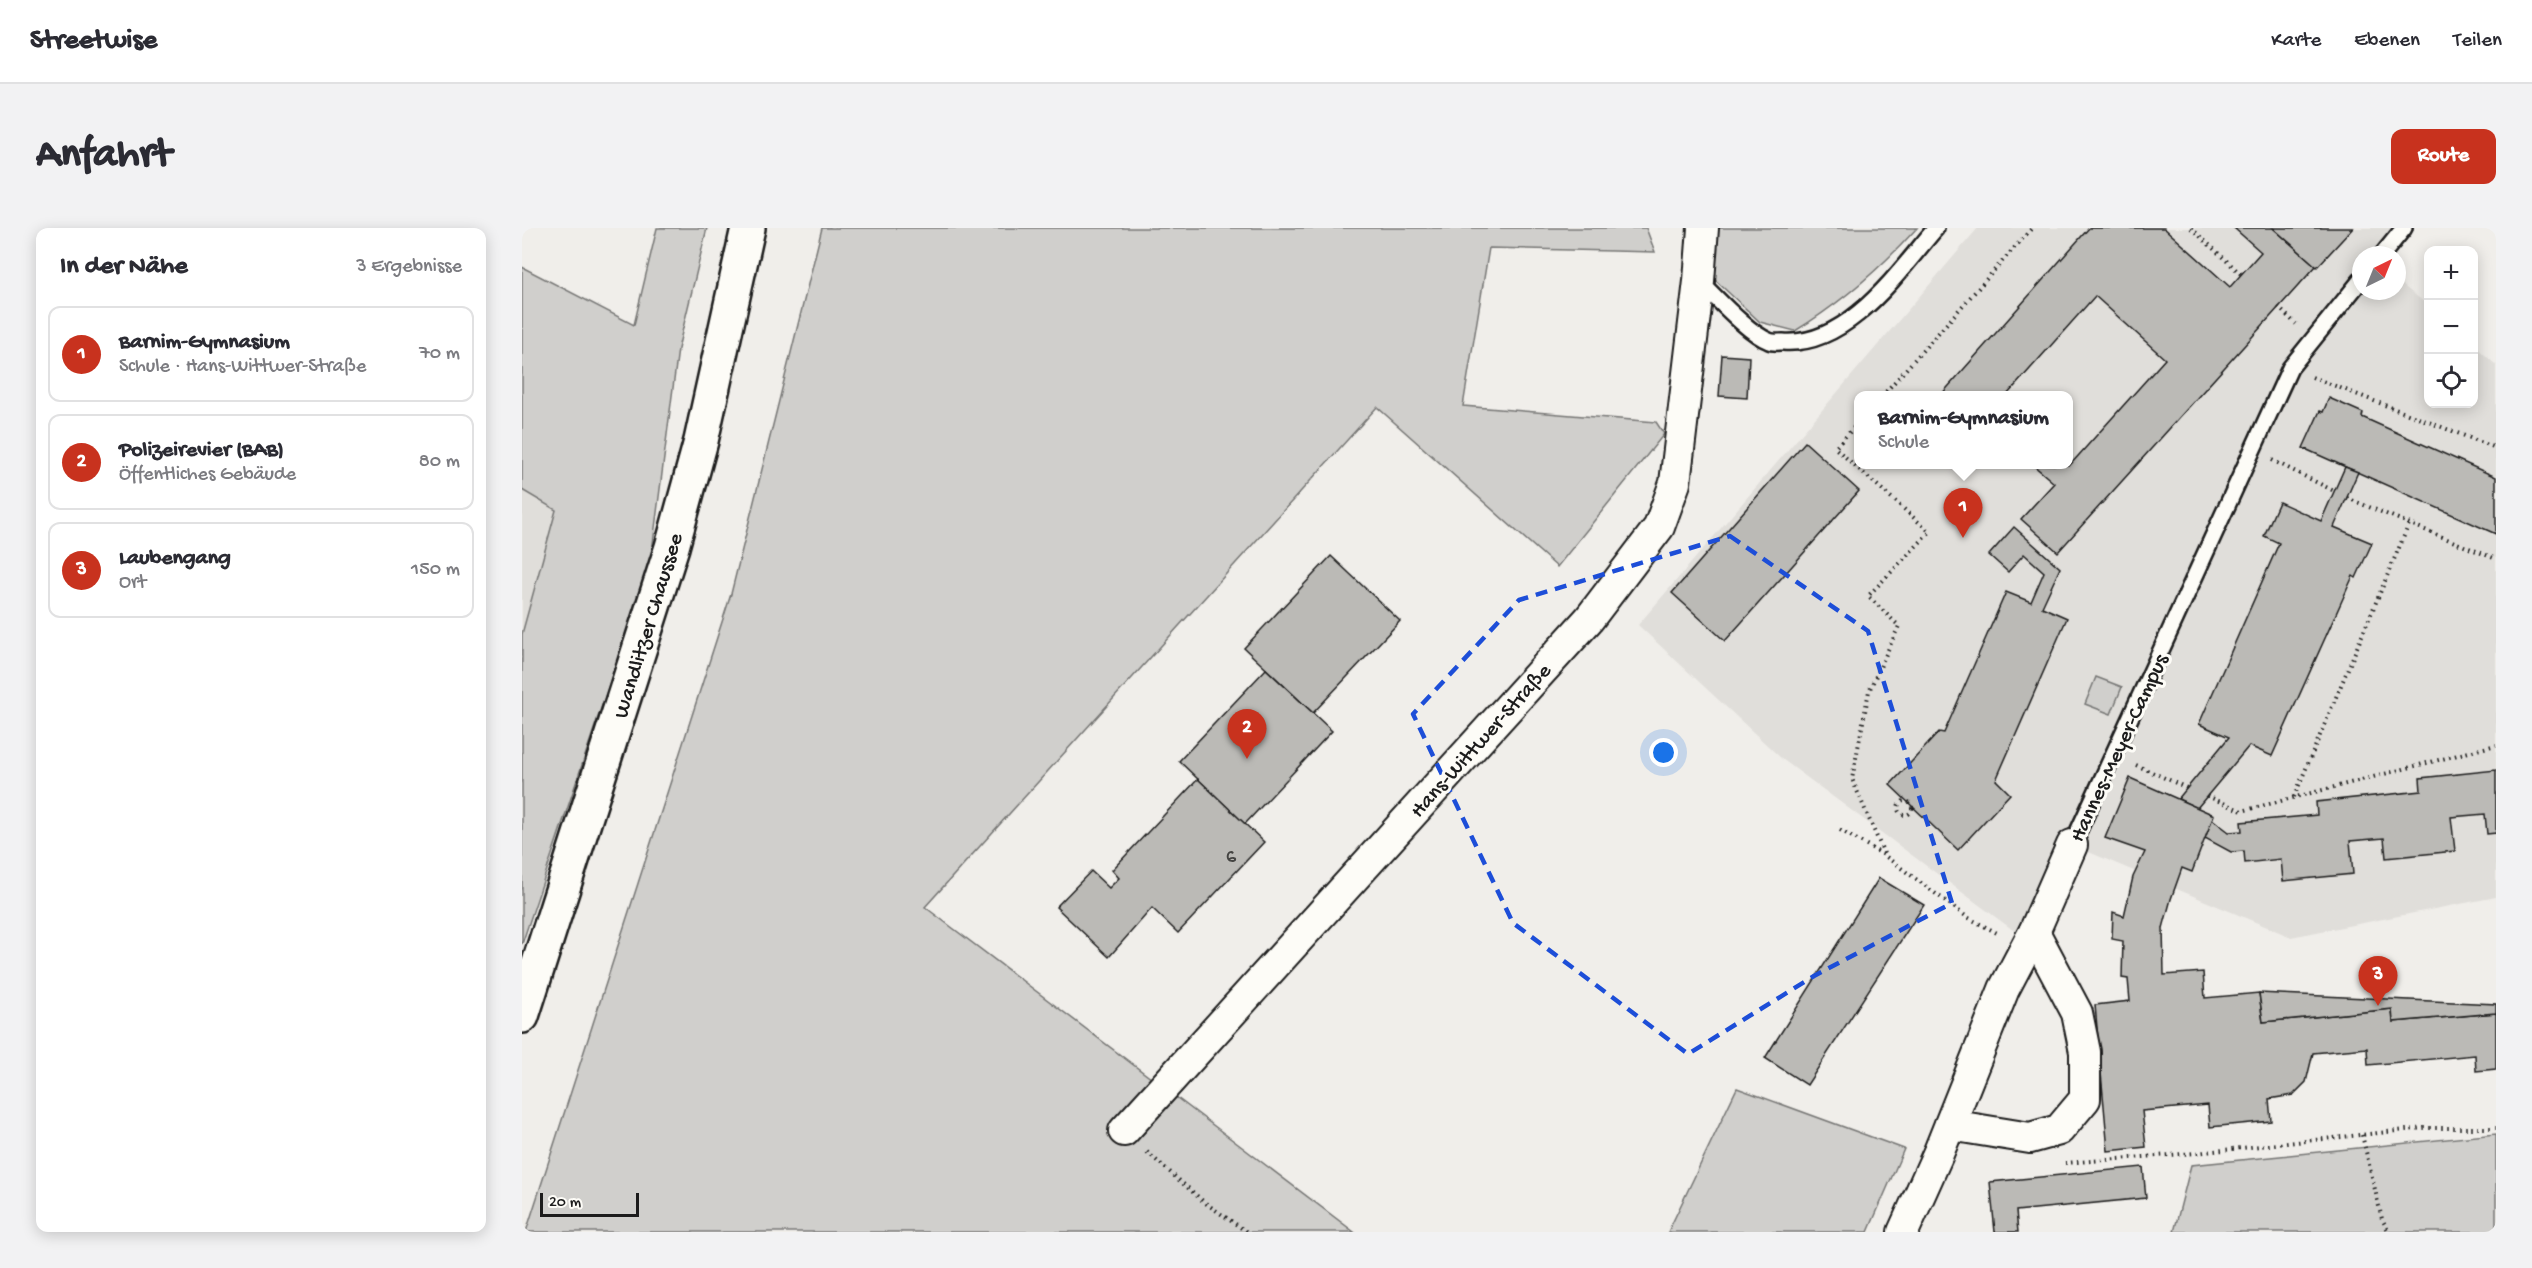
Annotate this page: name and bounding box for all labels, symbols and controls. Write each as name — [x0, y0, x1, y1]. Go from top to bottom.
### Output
text: Streetwise — [30, 25, 157, 58]
text: Karte — [2271, 29, 2321, 54]
text: Ebenen — [2354, 29, 2420, 54]
text: Teilen — [2453, 29, 2502, 54]
button: Route — [2391, 129, 2496, 184]
text: Anfahrt — [36, 132, 171, 181]
north arrow — [2352, 246, 2406, 300]
map controls — [2424, 246, 2478, 408]
button: + — [2424, 246, 2478, 300]
text: In der Nähe — [60, 252, 188, 283]
text: 3 Ergebnisse — [356, 256, 462, 279]
button: − — [2424, 300, 2478, 354]
text: Barnim-Gymnasium — [119, 330, 290, 356]
text: 1 — [77, 343, 86, 366]
text: 70 m — [419, 343, 460, 366]
button: locate — [2424, 354, 2478, 408]
text: Schule · Hans-Wittwer-Straße — [119, 356, 366, 379]
popup — [1854, 391, 2073, 469]
text: Barnim-Gymnasium — [1878, 406, 2049, 432]
text: Schule — [1878, 432, 1929, 455]
text: Polizeirevier (BAB) — [119, 438, 284, 464]
text: 2 — [77, 451, 86, 474]
text: 80 m — [419, 451, 460, 474]
text: Öffentliches Gebäude — [119, 464, 296, 487]
pin: 1 — [1944, 488, 1982, 538]
street label: Wandlitzer Chaussee — [609, 530, 691, 722]
text: Laubengang — [119, 546, 231, 572]
text: 3 — [76, 559, 87, 582]
text: 150 m — [411, 559, 460, 582]
text: Ort — [119, 572, 146, 595]
street label: Hannes-Meyer-Campus — [2066, 650, 2176, 847]
street label: Hans-Wittwer-Straße — [1406, 659, 1559, 824]
pin: 2 — [1228, 710, 1266, 759]
your location — [1649, 738, 1678, 767]
house number: 6 — [1226, 847, 1237, 870]
pin: 3 — [2358, 956, 2398, 1006]
scale bar — [540, 1190, 639, 1218]
text: 20 m — [549, 1194, 581, 1213]

